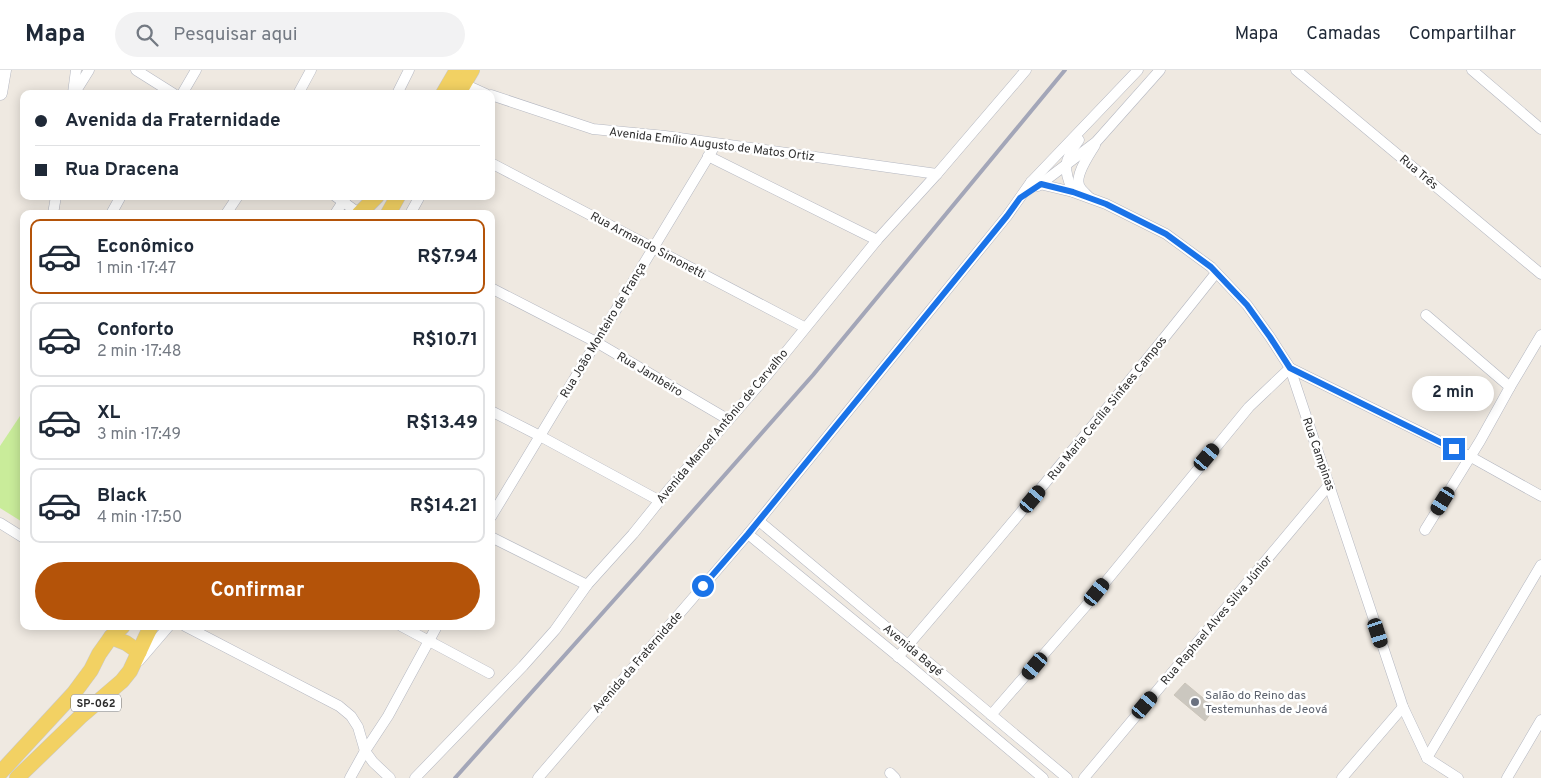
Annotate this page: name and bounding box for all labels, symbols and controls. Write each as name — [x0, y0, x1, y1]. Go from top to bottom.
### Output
search box — [115, 12, 465, 57]
text: Mapa — [25, 20, 85, 50]
icon: search — [133, 21, 161, 49]
text: Pesquisar aqui — [173, 23, 298, 47]
text: Mapa — [1235, 23, 1278, 46]
text: Camadas — [1306, 23, 1381, 46]
text: Compartilhar — [1409, 23, 1516, 46]
text: Avenida da Fraternidade — [65, 109, 281, 133]
street label: Avenida Emílio Augusto de Matos Ortiz — [608, 124, 816, 166]
street label: Rua Três — [1396, 152, 1441, 194]
text: Rua Dracena — [65, 158, 179, 182]
street label: Rua Armando Simonetti — [587, 209, 708, 283]
icon: car — [37, 234, 82, 279]
text: Econômico — [97, 235, 194, 259]
text: R$7.94 — [417, 245, 478, 269]
text: 1 min · 17:47 — [97, 259, 176, 279]
street label: Rua João Monteiro de França — [557, 260, 651, 401]
icon: car — [37, 317, 82, 362]
text: Conforto — [97, 318, 174, 342]
text: R$10.71 — [412, 328, 478, 352]
street label: Rua Maria Cecília Sinfaes Campos — [1045, 333, 1171, 484]
text: 2 min · 17:48 — [97, 342, 182, 362]
street label: Avenida Manoel Antônio de Carvalho — [653, 346, 792, 507]
street label: Rua Jambeiro — [613, 349, 686, 401]
callout: 2 min — [1413, 376, 1495, 412]
text: 2 min — [1432, 383, 1474, 403]
icon: car — [37, 400, 82, 445]
text: XL — [97, 401, 120, 425]
text: R$13.49 — [406, 411, 478, 435]
street label: Rua Campinas — [1298, 415, 1338, 493]
text: 3 min · 17:49 — [97, 425, 181, 445]
route end — [1443, 438, 1465, 460]
car — [1191, 441, 1222, 473]
icon: car — [37, 483, 82, 528]
car — [1017, 483, 1048, 515]
text: Black — [97, 484, 147, 508]
car — [1428, 484, 1457, 518]
text: R$14.21 — [410, 494, 478, 518]
text: 4 min · 17:50 — [97, 508, 182, 528]
street label: Rua Raphael Alves Silva Júnior — [1158, 552, 1276, 689]
button: Confirmar — [35, 562, 480, 620]
route start — [692, 575, 714, 597]
car — [1081, 576, 1112, 608]
street label: Avenida da Fraternidade — [589, 608, 686, 717]
car — [1366, 616, 1389, 650]
street label: Avenida Bagé — [879, 621, 946, 681]
car — [1019, 650, 1050, 682]
place label: Salão do Reino das Testemunhas de Jeová — [1205, 688, 1327, 718]
car — [1129, 689, 1160, 721]
road number: SP-062 — [71, 694, 121, 711]
marker: Salão do Reino das Testemunhas de Jeová — [1189, 696, 1201, 708]

